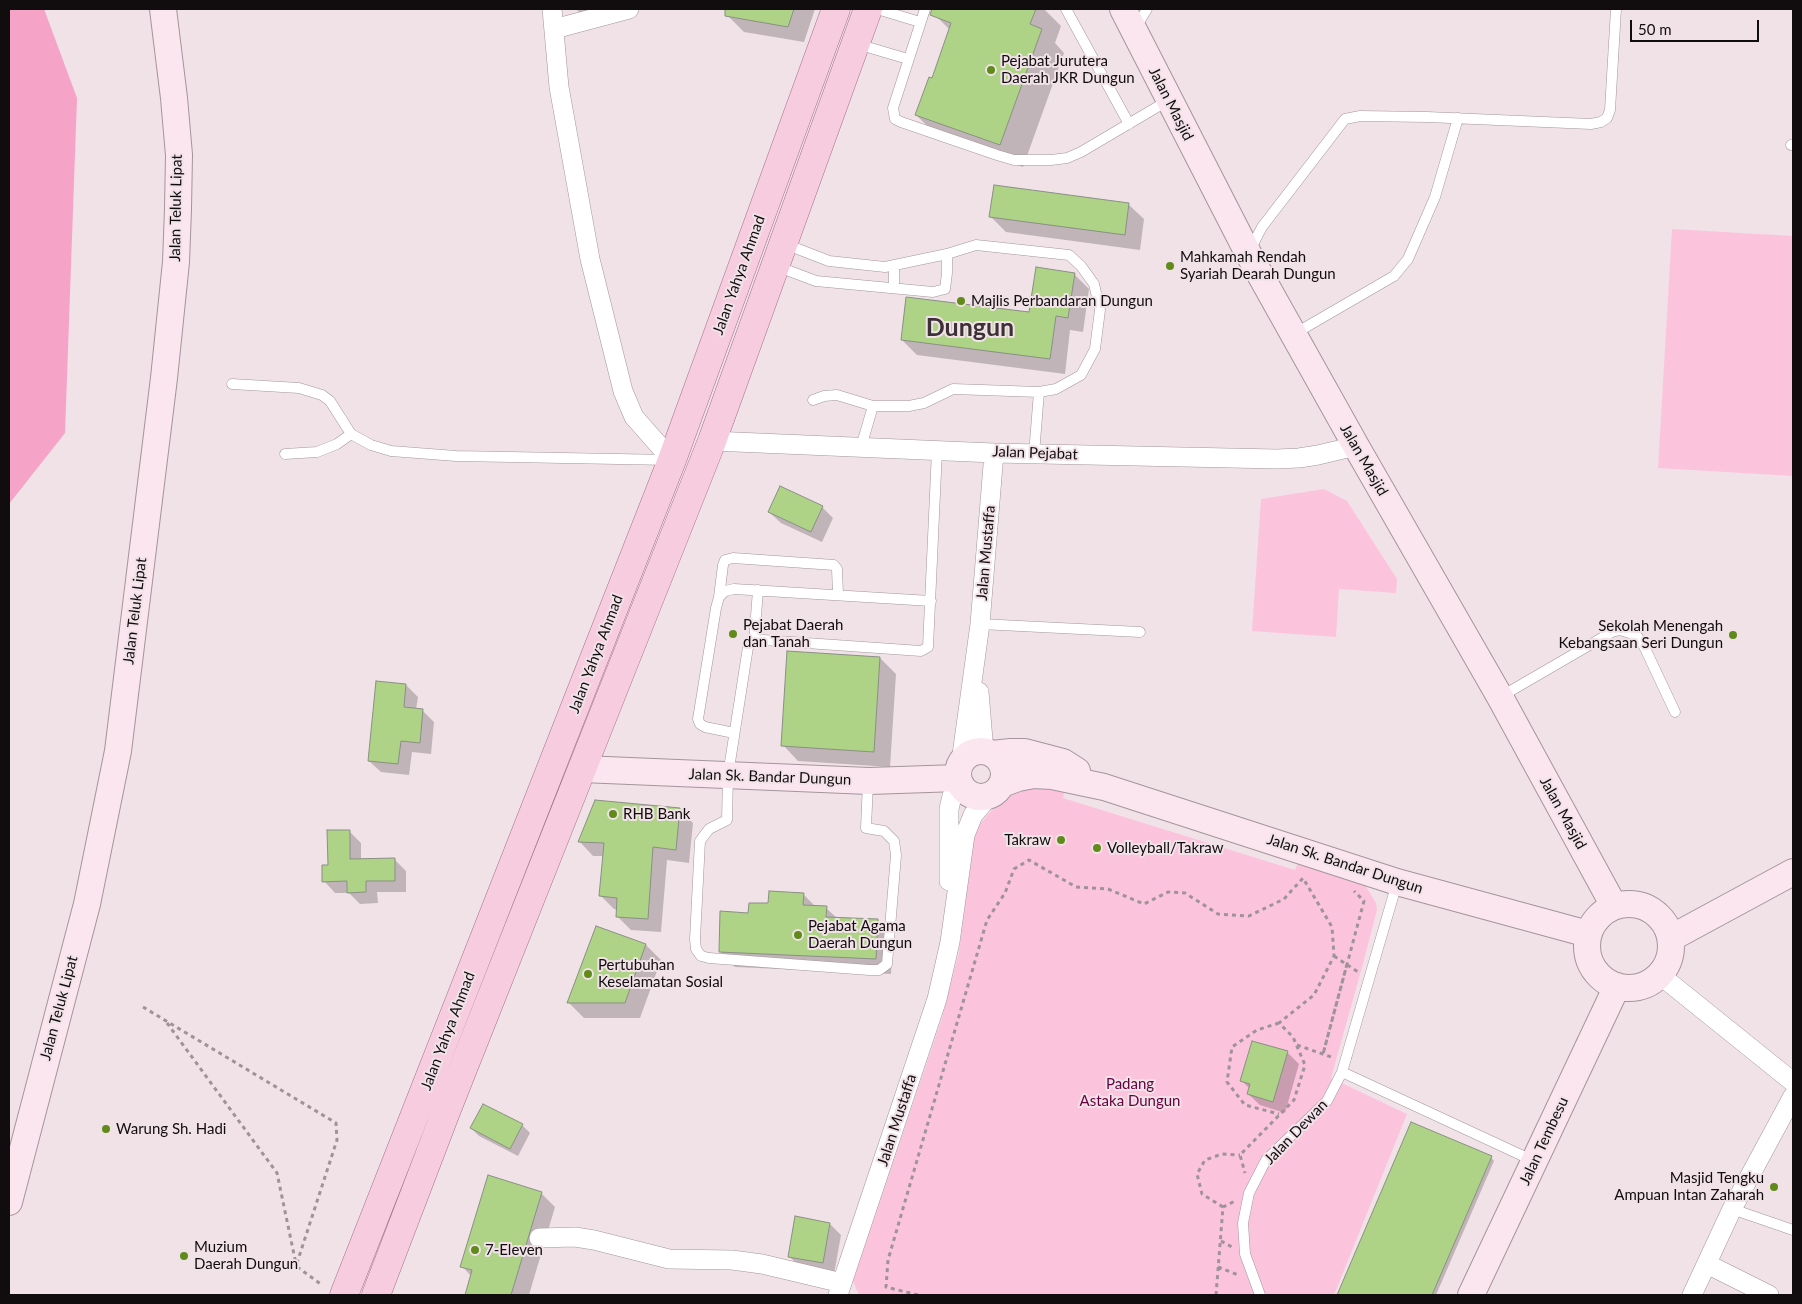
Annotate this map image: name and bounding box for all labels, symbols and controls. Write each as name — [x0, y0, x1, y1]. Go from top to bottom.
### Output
scale bar — [1632, 10, 1761, 42]
text: 50 m — [1638, 20, 1672, 38]
place label: Pejabat Jurutera Daerah JKR Dungun — [1001, 52, 1135, 87]
marker: Pejabat Jurutera Daerah JKR Dungun — [985, 64, 997, 76]
street label: Jalan Masjid — [1145, 64, 1197, 144]
street label: Jalan Teluk Lipat — [166, 154, 186, 262]
street label: Jalan Yahya Ahmad — [709, 213, 769, 337]
place label: Mahkamah Rendah Syariah Dearah Dungun — [1180, 248, 1336, 283]
marker: Mahkamah Rendah Syariah Dearah Dungun — [1164, 260, 1176, 272]
place label: Majlis Perbandaran Dungun — [971, 292, 1153, 310]
marker: Majlis Perbandaran Dungun — [955, 295, 967, 307]
district label: Dungun — [926, 313, 1014, 343]
street label: Jalan Masjid — [1336, 421, 1392, 499]
street label: Jalan Pejabat — [992, 443, 1078, 463]
street label: Jalan Mustaffa — [973, 505, 999, 601]
street label: Jalan Teluk Lipat — [120, 557, 150, 665]
street label: Jalan Yahya Ahmad — [565, 592, 627, 716]
place label: Pejabat Daerah dan Tanah — [743, 616, 843, 651]
place label: Sekolah Menengah Kebangsaan Seri Dungun — [1559, 617, 1723, 652]
marker: Pejabat Daerah dan Tanah — [727, 628, 739, 640]
marker: Sekolah Menengah Kebangsaan Seri Dungun — [1727, 629, 1739, 641]
street label: Jalan Sk. Bandar Dungun — [688, 765, 852, 789]
street label: Jalan Masjid — [1536, 774, 1590, 852]
place label: RHB Bank — [623, 805, 690, 823]
marker: RHB Bank — [607, 808, 619, 820]
street label: Jalan Sk. Bandar Dungun — [1265, 830, 1425, 898]
place label: Takraw — [1004, 831, 1051, 849]
marker: Takraw — [1055, 834, 1067, 846]
place label: Volleyball/Takraw — [1107, 839, 1224, 857]
marker: Volleyball/Takraw — [1091, 842, 1103, 854]
place label: Pejabat Agama Daerah Dungun — [808, 917, 912, 952]
marker: Pejabat Agama Daerah Dungun — [792, 929, 804, 941]
street label: Jalan Teluk Lipat — [36, 954, 82, 1062]
place label: Pertubuhan Keselamatan Sosial — [598, 956, 723, 991]
marker: Pertubuhan Keselamatan Sosial — [582, 968, 594, 980]
street label: Jalan Yahya Ahmad — [417, 969, 479, 1093]
street label: Jalan Mustaffa — [874, 1072, 920, 1168]
park label: Padang Astaka Dungun — [1080, 1075, 1180, 1110]
street label: Jalan Tembesu — [1516, 1094, 1572, 1188]
street label: Jalan Dewan — [1261, 1096, 1331, 1168]
place label: Warung Sh. Hadi — [116, 1120, 226, 1138]
marker: Warung Sh. Hadi — [100, 1123, 112, 1135]
place label: Masjid Tengku Ampuan Intan Zaharah — [1614, 1169, 1764, 1204]
marker: Masjid Tengku Ampuan Intan Zaharah — [1768, 1181, 1780, 1193]
place label: Muzium Daerah Dungun — [194, 1238, 298, 1273]
place label: 7-Eleven — [485, 1241, 543, 1259]
marker: 7-Eleven — [469, 1244, 481, 1256]
marker: Muzium Daerah Dungun — [178, 1250, 190, 1262]

